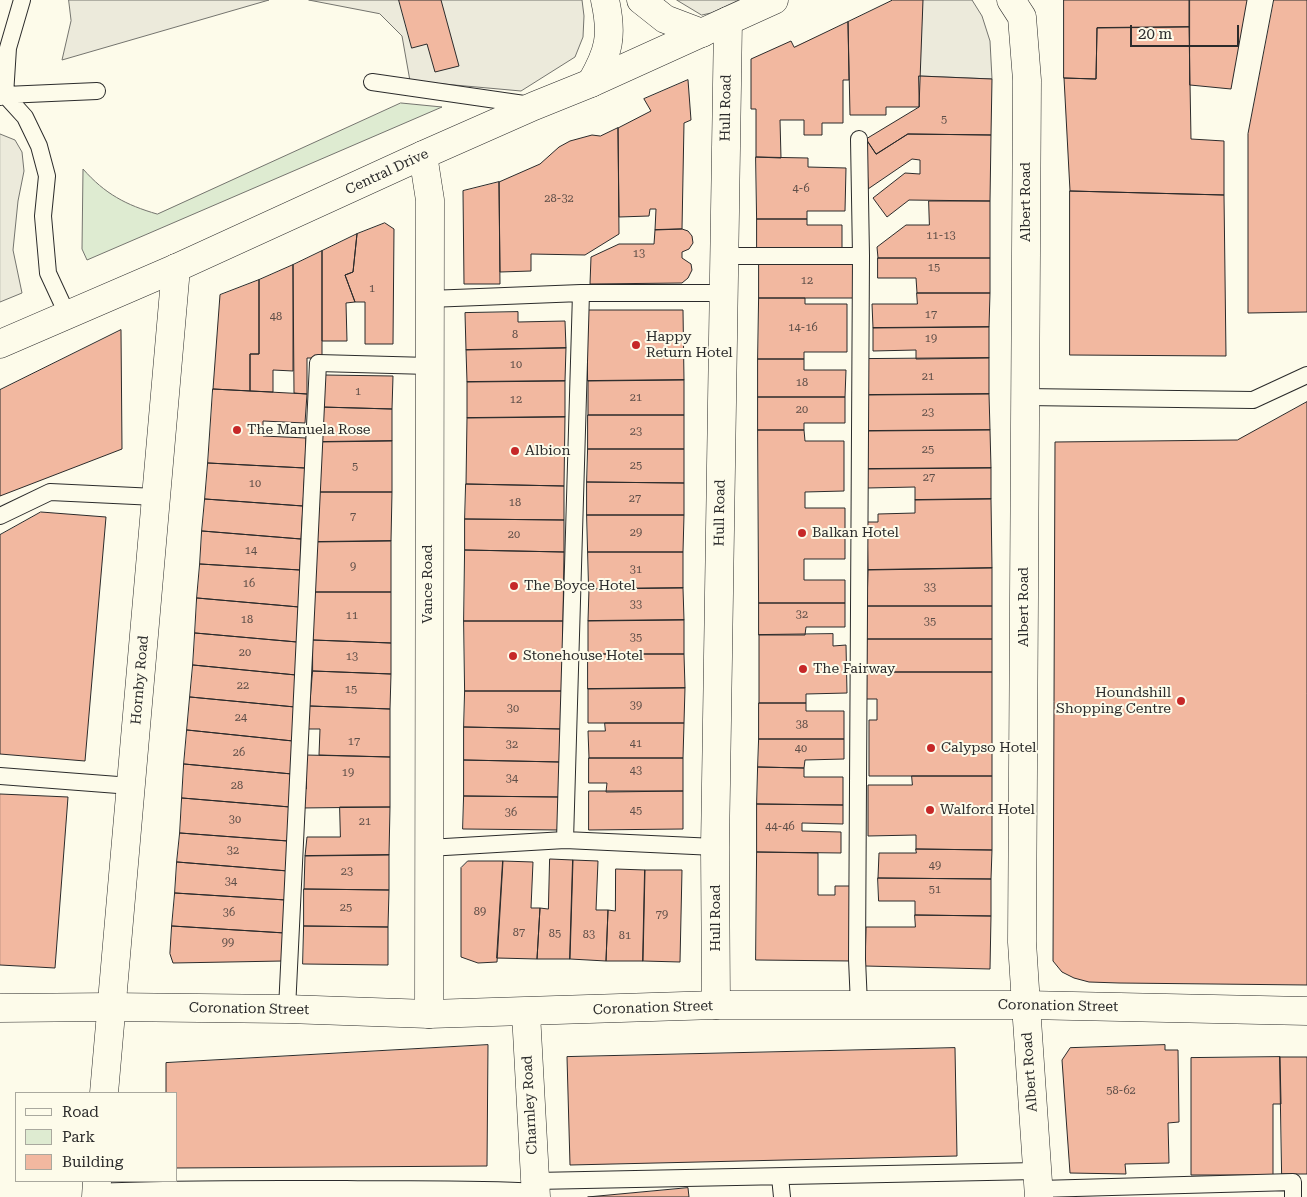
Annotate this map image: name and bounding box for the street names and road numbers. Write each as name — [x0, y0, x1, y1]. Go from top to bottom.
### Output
street label: Hull Road — [717, 74, 735, 142]
street label: Central Drive — [343, 145, 431, 199]
street label: Albert Road — [1018, 162, 1034, 242]
street label: Hull Road — [711, 479, 729, 547]
street label: Vance Road — [420, 545, 436, 623]
street label: Albert Road — [1016, 567, 1032, 647]
street label: Hornby Road — [128, 635, 152, 725]
street label: Hull Road — [708, 885, 724, 951]
street label: Coronation Street — [998, 997, 1118, 1015]
street label: Coronation Street — [593, 998, 713, 1018]
street label: Coronation Street — [189, 1000, 309, 1018]
street label: Albert Road — [1019, 1031, 1041, 1113]
street label: Charnley Road — [519, 1055, 541, 1155]

